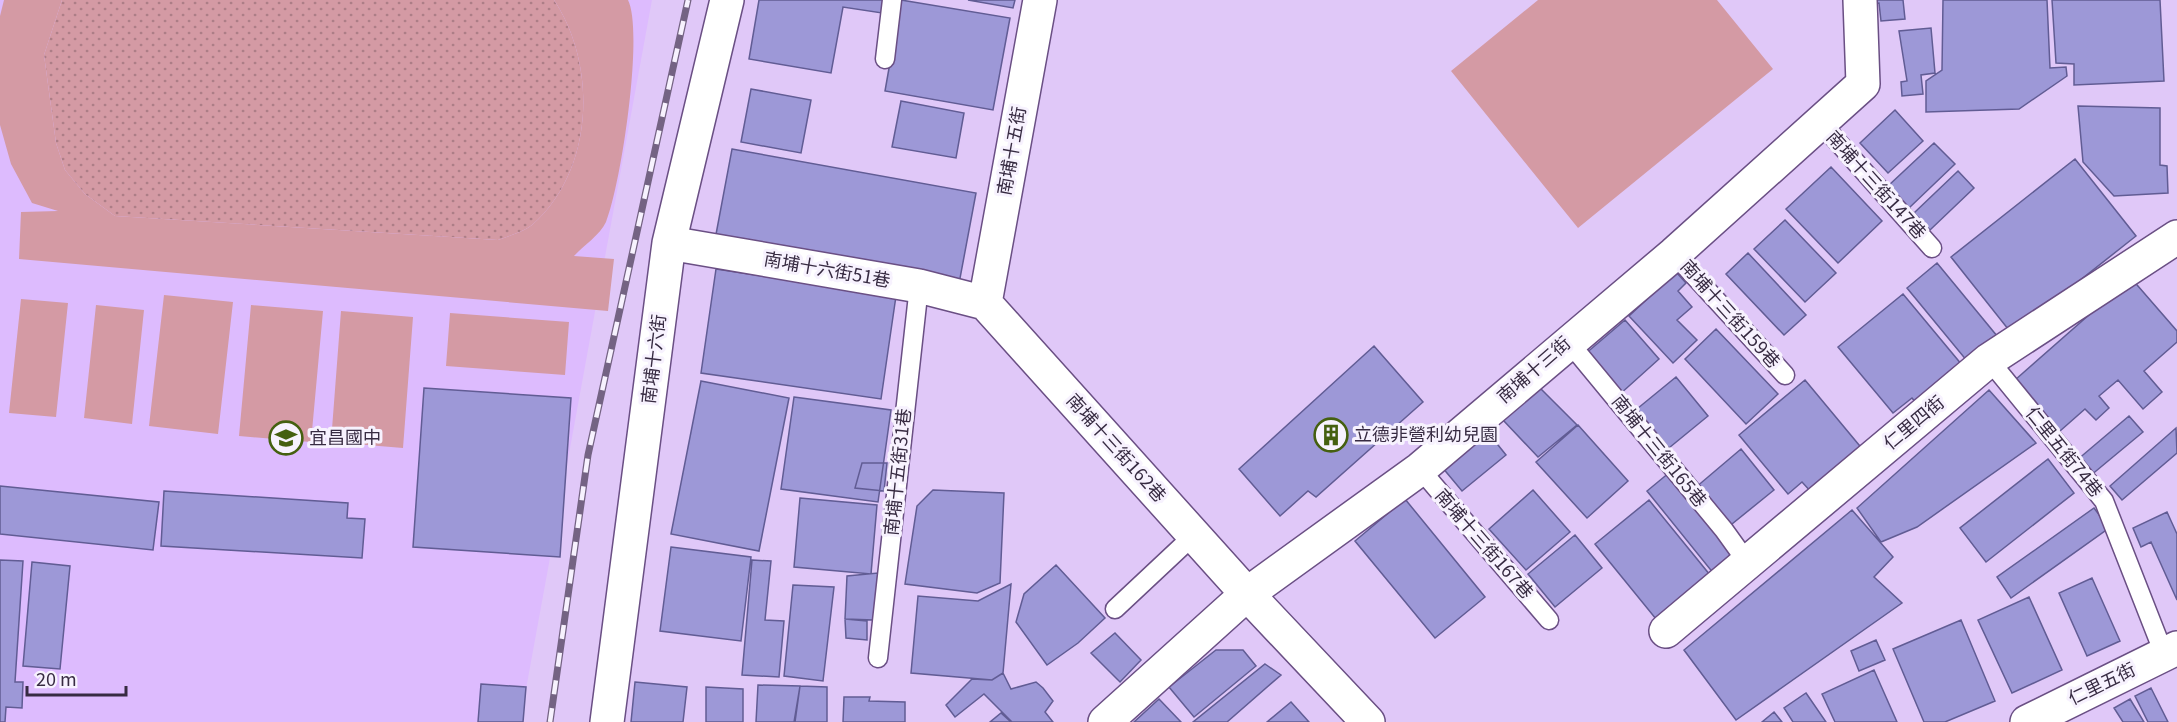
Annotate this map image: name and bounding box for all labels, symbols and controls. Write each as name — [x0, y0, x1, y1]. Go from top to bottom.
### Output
street label: 南埔十五街 — [989, 104, 1031, 197]
street label: 南埔十三街147巷 — [1822, 124, 1933, 244]
street label: 南埔十六街51巷 — [762, 244, 893, 292]
street label: 南埔十三街159巷 — [1676, 253, 1787, 373]
street label: 南埔十六街 — [634, 313, 670, 405]
street label: 南埔十三街 — [1490, 329, 1575, 408]
street label: 南埔十三街162巷 — [1062, 387, 1173, 507]
street label: 南埔十三街165巷 — [1607, 388, 1714, 512]
street label: 仁里四街 — [1877, 388, 1949, 455]
street label: 仁里五街74巷 — [2021, 400, 2110, 502]
street label: 南埔十五街31巷 — [876, 407, 916, 537]
building icon: 立德非營利幼兒園 — [1313, 417, 1349, 453]
school or university icon: 宜昌國中 — [268, 420, 304, 456]
place label: 立德非營利幼兒園 — [1354, 420, 1498, 446]
place label: 宜昌國中 — [309, 423, 381, 449]
street label: 南埔十三街167巷 — [1430, 482, 1541, 603]
street label: 仁里五街 — [2063, 655, 2139, 710]
scale bar — [27, 659, 126, 697]
text: 20 m — [36, 665, 77, 691]

